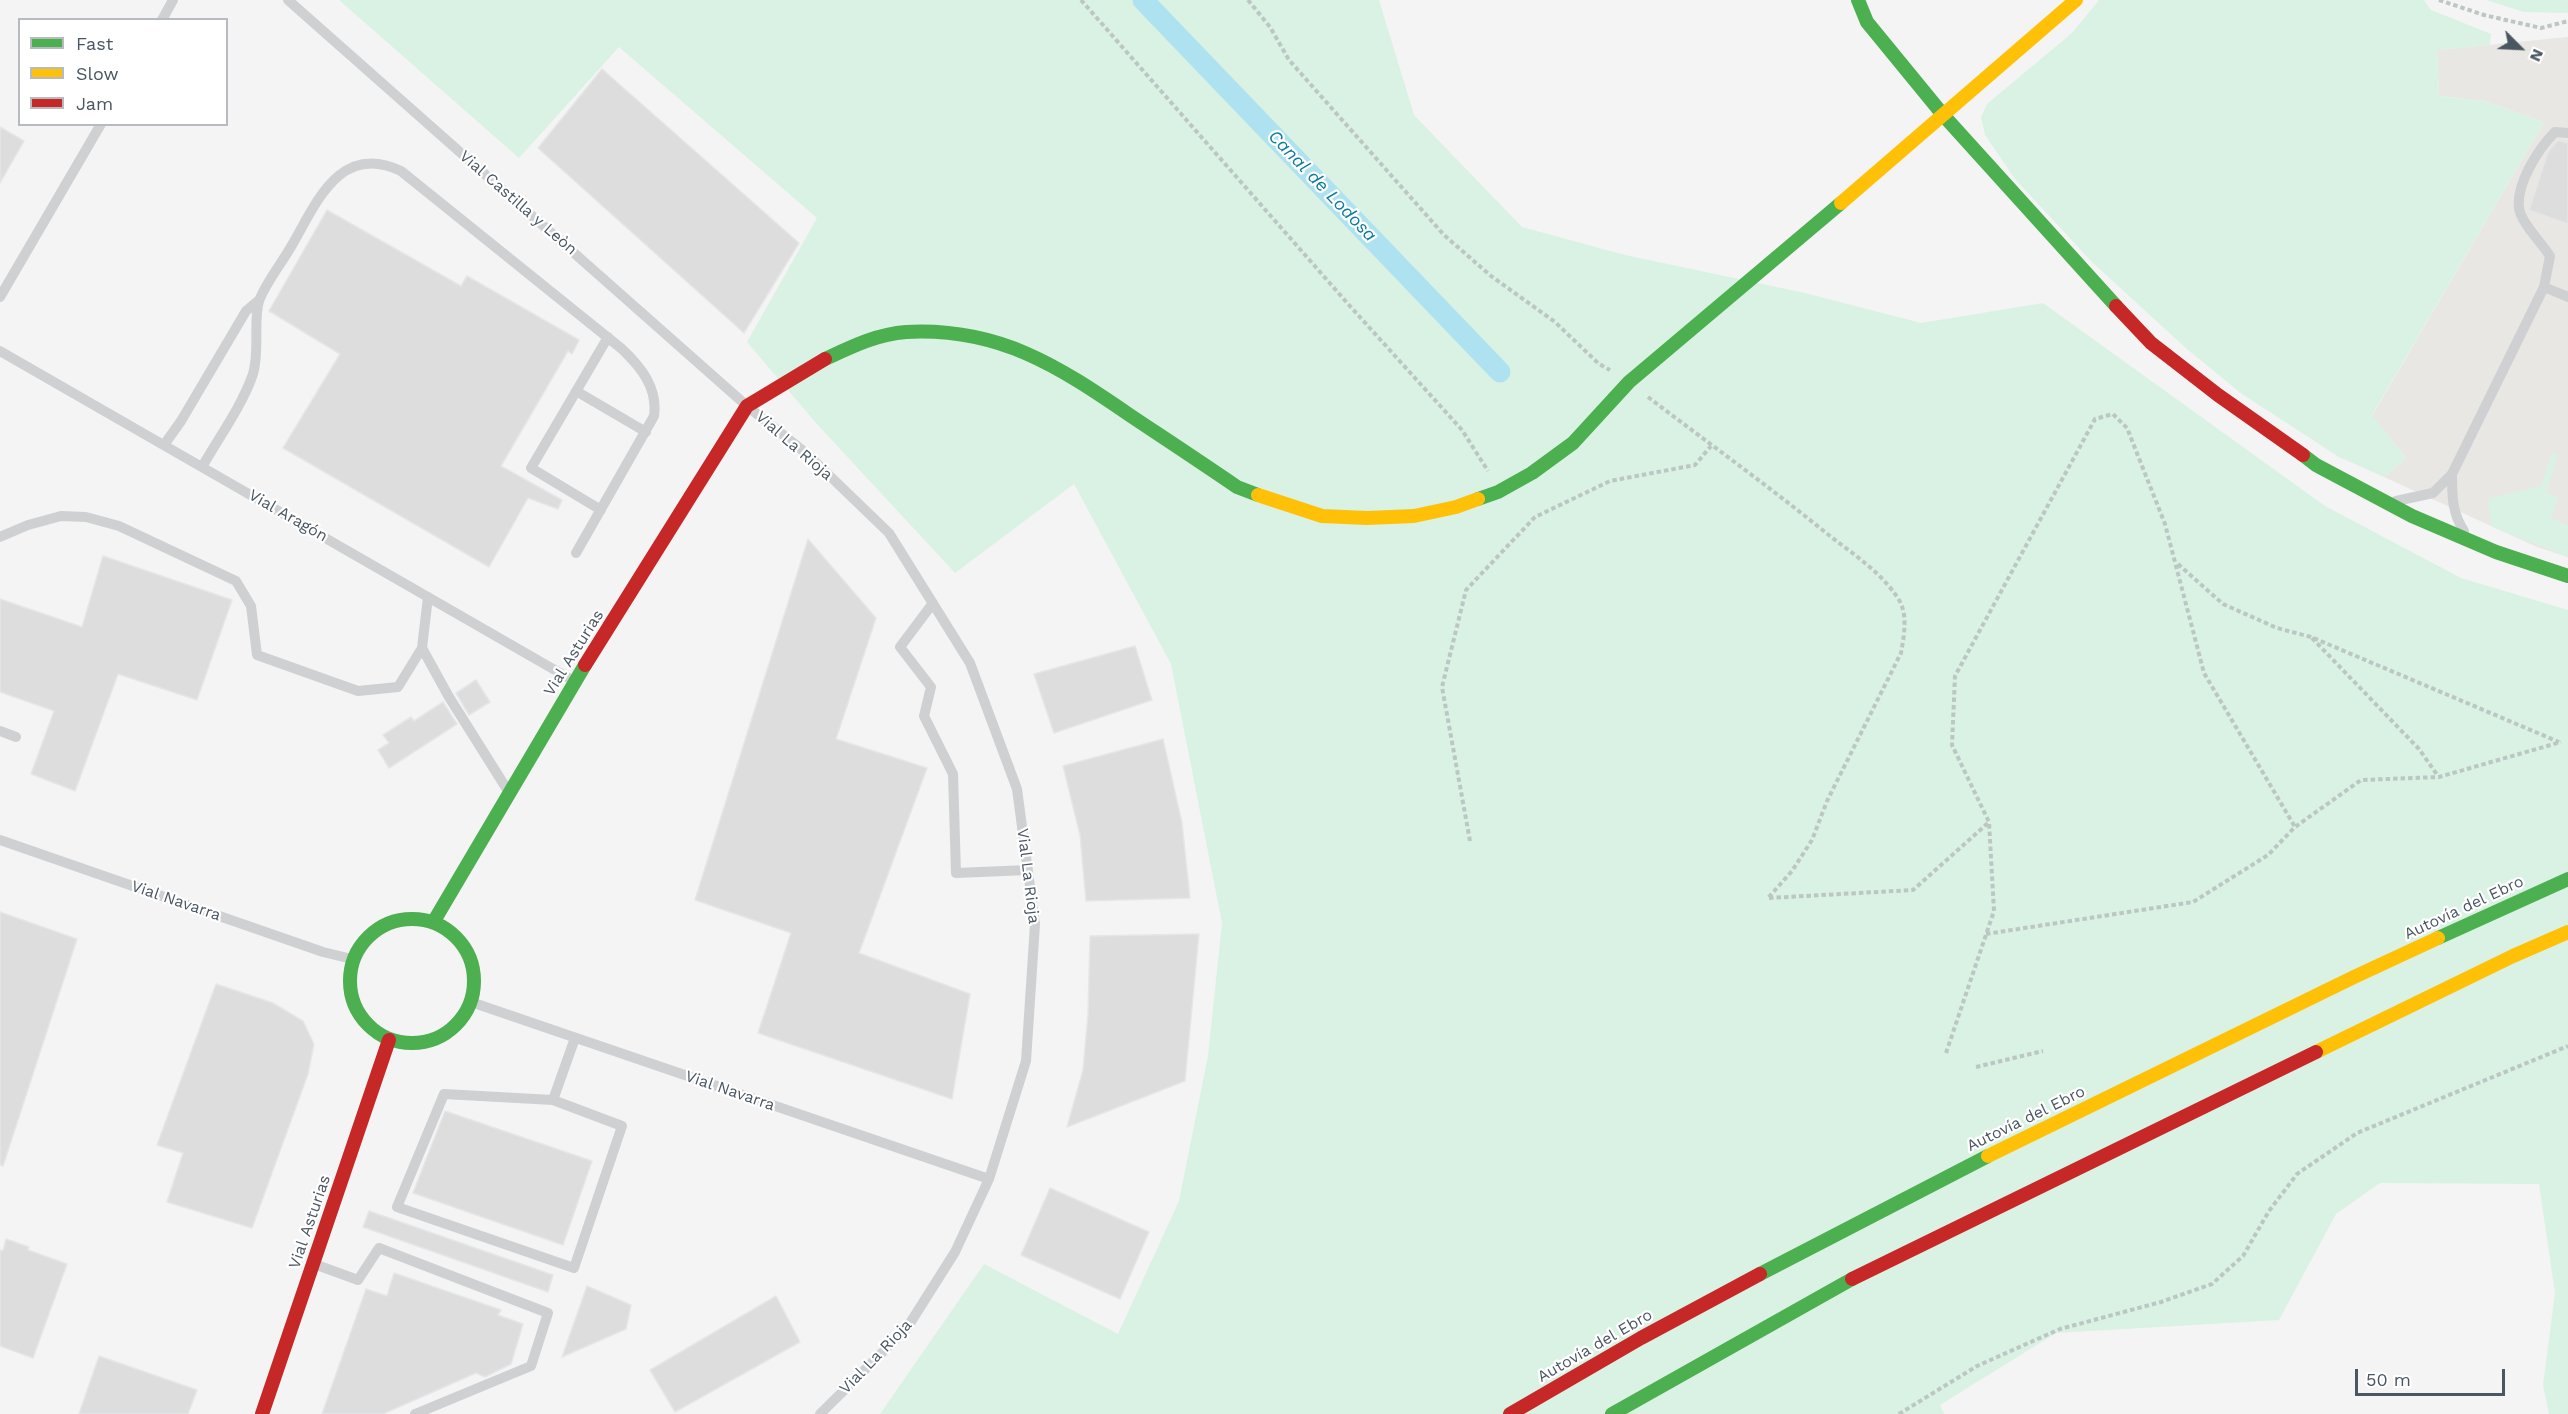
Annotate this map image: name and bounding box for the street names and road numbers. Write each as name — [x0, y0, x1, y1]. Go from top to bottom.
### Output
street label: Vial Castilla y Leòn — [455, 147, 581, 259]
street label: Vial La Rioja — [752, 407, 836, 485]
street label: Vial Aragón — [245, 486, 331, 546]
street label: Vial Asturias — [540, 606, 608, 700]
street label: Vial La Rioja — [1013, 827, 1043, 925]
street label: Autovía del Ebro — [2401, 872, 2527, 944]
street label: Vial Navarra — [129, 877, 223, 925]
street label: Vial Navarra — [683, 1067, 777, 1115]
street label: Autovía del Ebro — [1964, 1082, 2088, 1156]
street label: Vial Asturias — [285, 1173, 335, 1271]
street label: Autovía del Ebro — [1534, 1305, 1656, 1387]
street label: Vial La Rioja — [836, 1316, 916, 1398]

